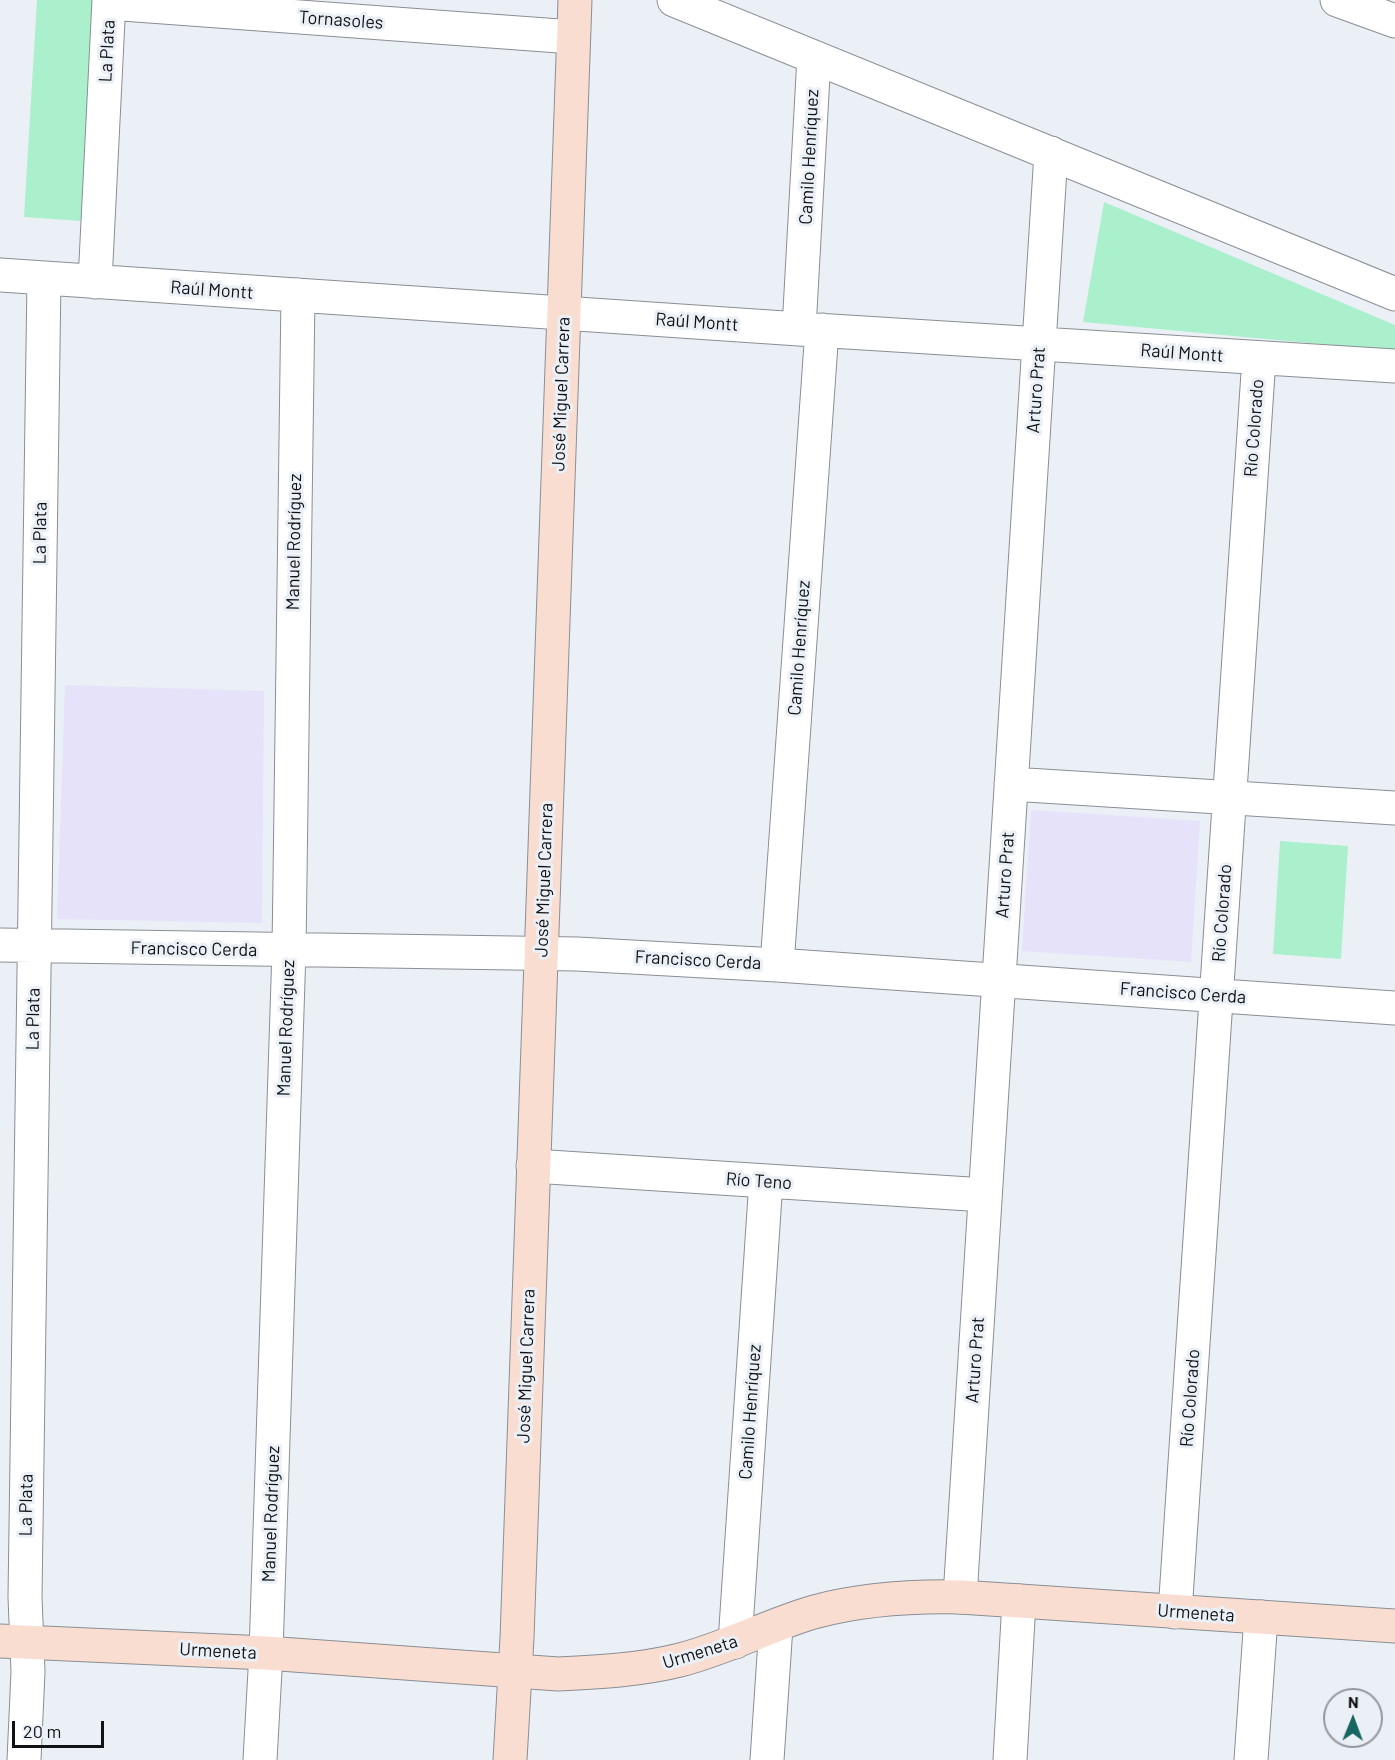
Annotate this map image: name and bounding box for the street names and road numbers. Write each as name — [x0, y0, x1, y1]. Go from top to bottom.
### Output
street label: Tornasoles — [298, 6, 384, 34]
street label: La Plata — [95, 19, 119, 83]
street label: Camilo Henríquez — [795, 89, 823, 225]
street label: Raúl Montt — [170, 276, 254, 304]
street label: Raúl Montt — [655, 308, 739, 336]
street label: José Miguel Carrera — [548, 316, 574, 472]
street label: Raúl Montt — [1140, 339, 1224, 367]
street label: Arturo Prat — [1022, 346, 1050, 434]
street label: Río Colorado — [1240, 378, 1268, 478]
street label: Manuel Rodríguez — [282, 474, 306, 610]
street label: La Plata — [29, 501, 51, 565]
street label: Camilo Henríquez — [783, 580, 815, 716]
street label: José Miguel Carrera — [531, 802, 557, 958]
street label: Arturo Prat — [991, 831, 1019, 919]
street label: Río Colorado — [1208, 863, 1236, 963]
street label: Francisco Cerda — [131, 937, 257, 961]
street label: Francisco Cerda — [634, 946, 762, 974]
street label: Manuel Rodríguez — [273, 959, 299, 1097]
street label: Francisco Cerda — [1119, 978, 1247, 1008]
street label: La Plata — [22, 987, 44, 1051]
street label: Río Teno — [725, 1168, 793, 1194]
street label: José Miguel Carrera — [513, 1288, 539, 1444]
street label: Arturo Prat — [961, 1316, 989, 1404]
street label: Camilo Henríquez — [734, 1344, 766, 1480]
street label: Río Colorado — [1176, 1348, 1204, 1448]
street label: Manuel Rodríguez — [258, 1445, 284, 1583]
street label: La Plata — [15, 1473, 37, 1537]
street label: Urmeneta — [1157, 1600, 1235, 1626]
street label: Urmeneta — [660, 1630, 740, 1674]
street label: Urmeneta — [179, 1638, 257, 1664]

